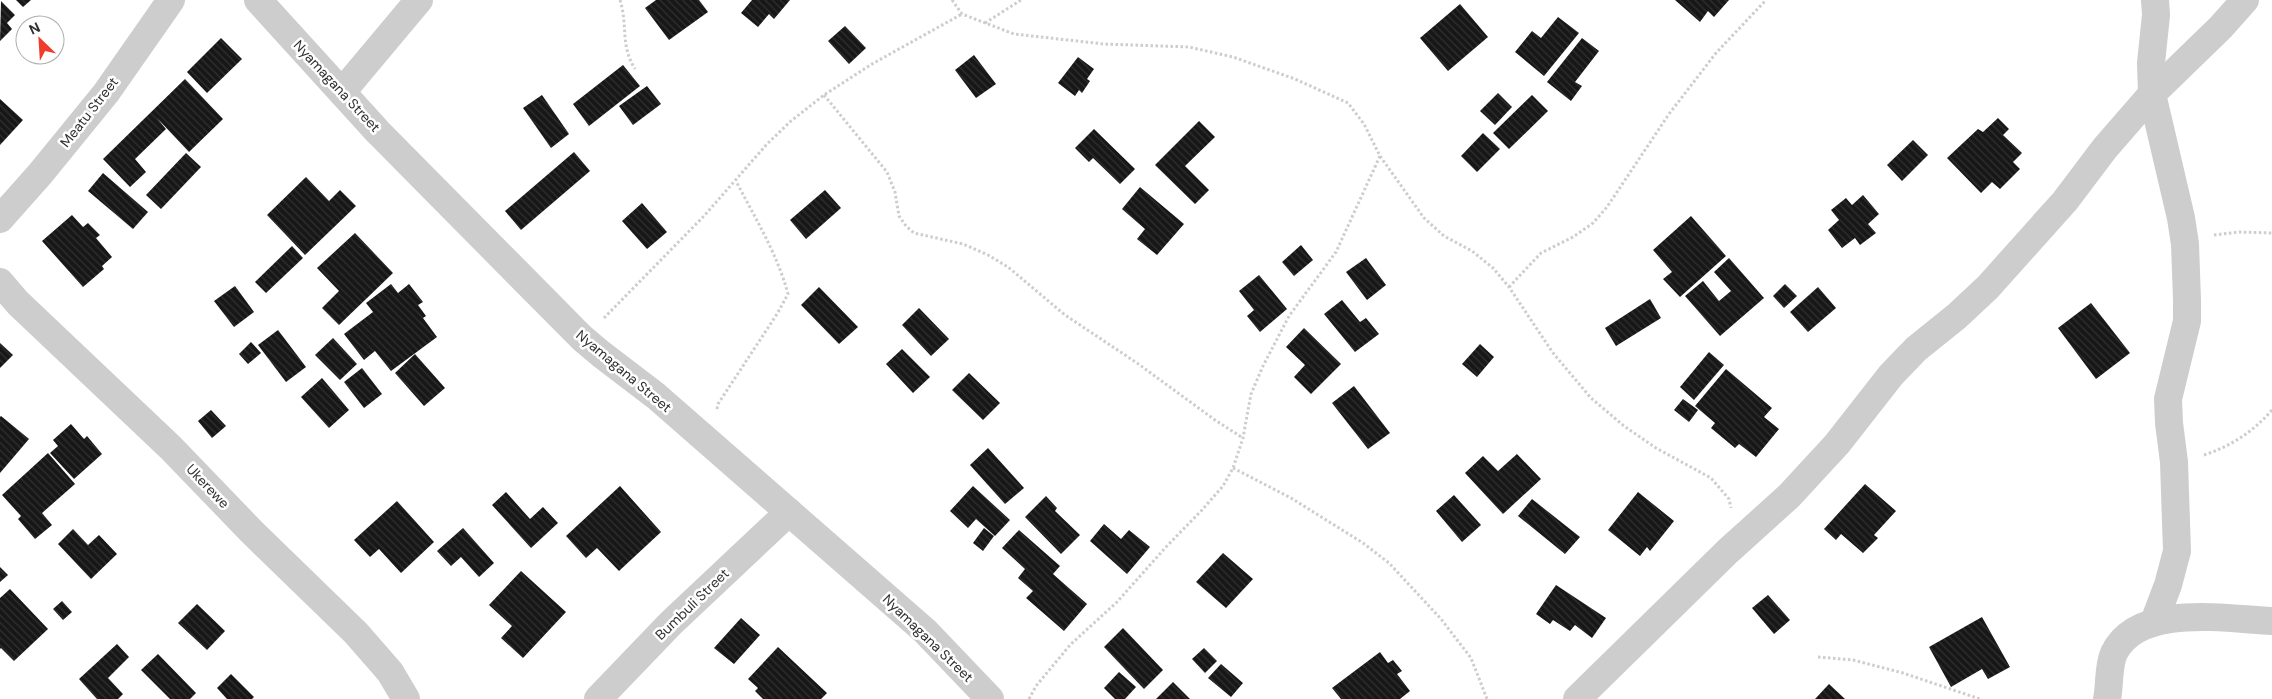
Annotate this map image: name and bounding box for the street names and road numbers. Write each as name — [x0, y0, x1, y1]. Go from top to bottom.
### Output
street label: Nyamagana Street — [290, 36, 384, 136]
street label: Meatu Street — [56, 73, 122, 151]
street label: Nyamagana Street — [573, 326, 675, 416]
street label: Ukerewe — [183, 460, 233, 512]
street label: Bumbuli Street — [651, 564, 733, 644]
street label: Nyamagana Street — [879, 590, 977, 686]

